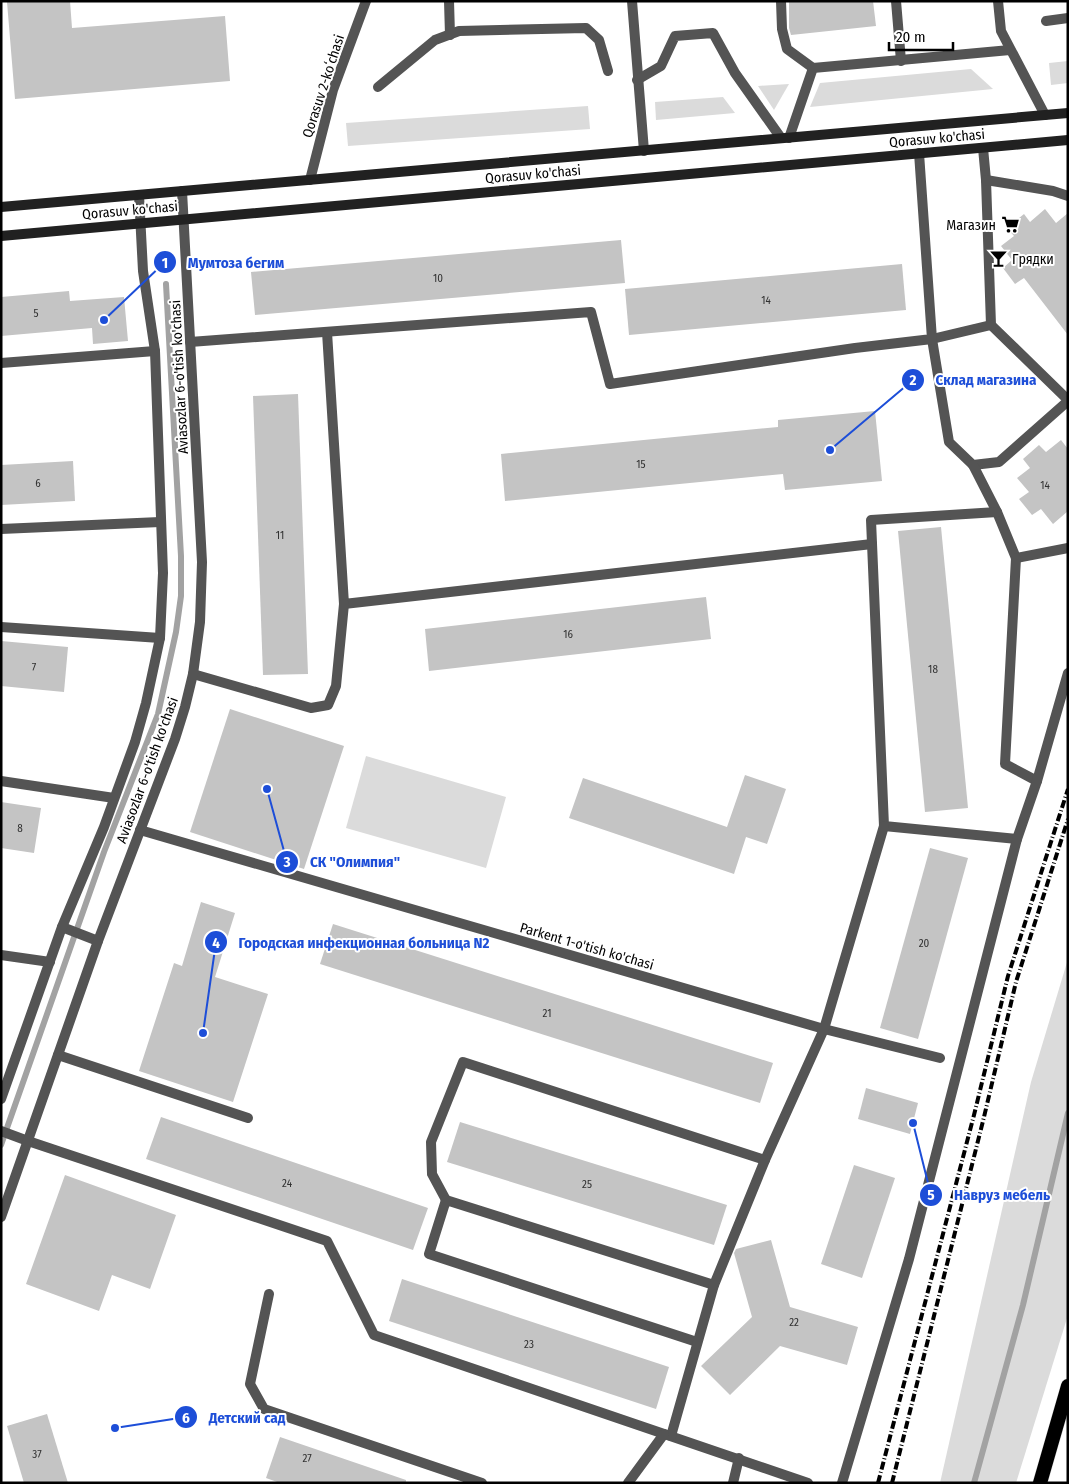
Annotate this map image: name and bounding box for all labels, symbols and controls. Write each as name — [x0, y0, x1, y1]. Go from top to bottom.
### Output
scale bar — [889, 20, 953, 52]
text: 20 m — [896, 28, 926, 46]
street label: Qorasuv 2-koʻchasi — [299, 32, 348, 140]
street label: Qorasuv ko'chasi — [888, 126, 986, 151]
street label: Qorasuv ko'chasi — [484, 162, 582, 187]
street label: Qorasuv ko'chasi — [81, 198, 179, 223]
supermarket icon: Магазин — [1000, 215, 1020, 235]
place label: Магазин — [946, 217, 996, 234]
callout: Мумтоза бегим — [153, 247, 294, 277]
bar icon: Грядки — [988, 249, 1008, 269]
place label: Грядки — [1012, 251, 1054, 268]
text: 1 — [162, 254, 168, 272]
text: Мумтоза бегим — [188, 254, 284, 272]
house number: 10 — [433, 272, 443, 285]
house number: 14 — [761, 294, 771, 307]
street label: Aviasozlar 6-o'tish ko'chasi — [167, 299, 192, 454]
house number: 5 — [33, 307, 39, 320]
callout: Склад магазина — [901, 365, 1047, 395]
text: 2 — [909, 371, 917, 389]
text: Склад магазина — [936, 371, 1037, 389]
house number: 15 — [636, 458, 646, 471]
house number: 6 — [35, 477, 41, 490]
house number: 14 — [1040, 479, 1050, 492]
house number: 11 — [276, 529, 284, 542]
house number: 16 — [563, 628, 573, 641]
house number: 7 — [32, 661, 37, 674]
house number: 18 — [928, 663, 938, 676]
street label: Aviasozlar 6-o'tish ko'chasi — [113, 695, 182, 846]
house number: 8 — [17, 822, 23, 835]
callout: СК "Олимпия" — [275, 847, 410, 877]
text: 3 — [282, 853, 291, 871]
text: СК "Олимпия" — [310, 853, 400, 871]
street label: Parkent 1-o'tish ko'chasi — [518, 919, 656, 974]
callout: Городская инфекционная больница N2 — [204, 927, 500, 957]
text: 4 — [212, 934, 220, 952]
text: Городская инфекционная больница N2 — [239, 934, 490, 952]
house number: 20 — [919, 937, 930, 950]
house number: 21 — [543, 1007, 551, 1020]
house number: 24 — [282, 1177, 293, 1190]
house number: 25 — [582, 1178, 592, 1191]
callout: Навруз мебель — [919, 1180, 1060, 1210]
text: 5 — [927, 1186, 935, 1204]
text: Навруз мебель — [954, 1186, 1050, 1204]
house number: 22 — [789, 1316, 799, 1329]
house number: 23 — [524, 1338, 534, 1351]
callout: Детский сад — [174, 1402, 295, 1432]
text: 6 — [182, 1409, 190, 1427]
text: Детский сад — [208, 1409, 286, 1427]
house number: 37 — [32, 1448, 42, 1461]
house number: 27 — [302, 1452, 312, 1465]

